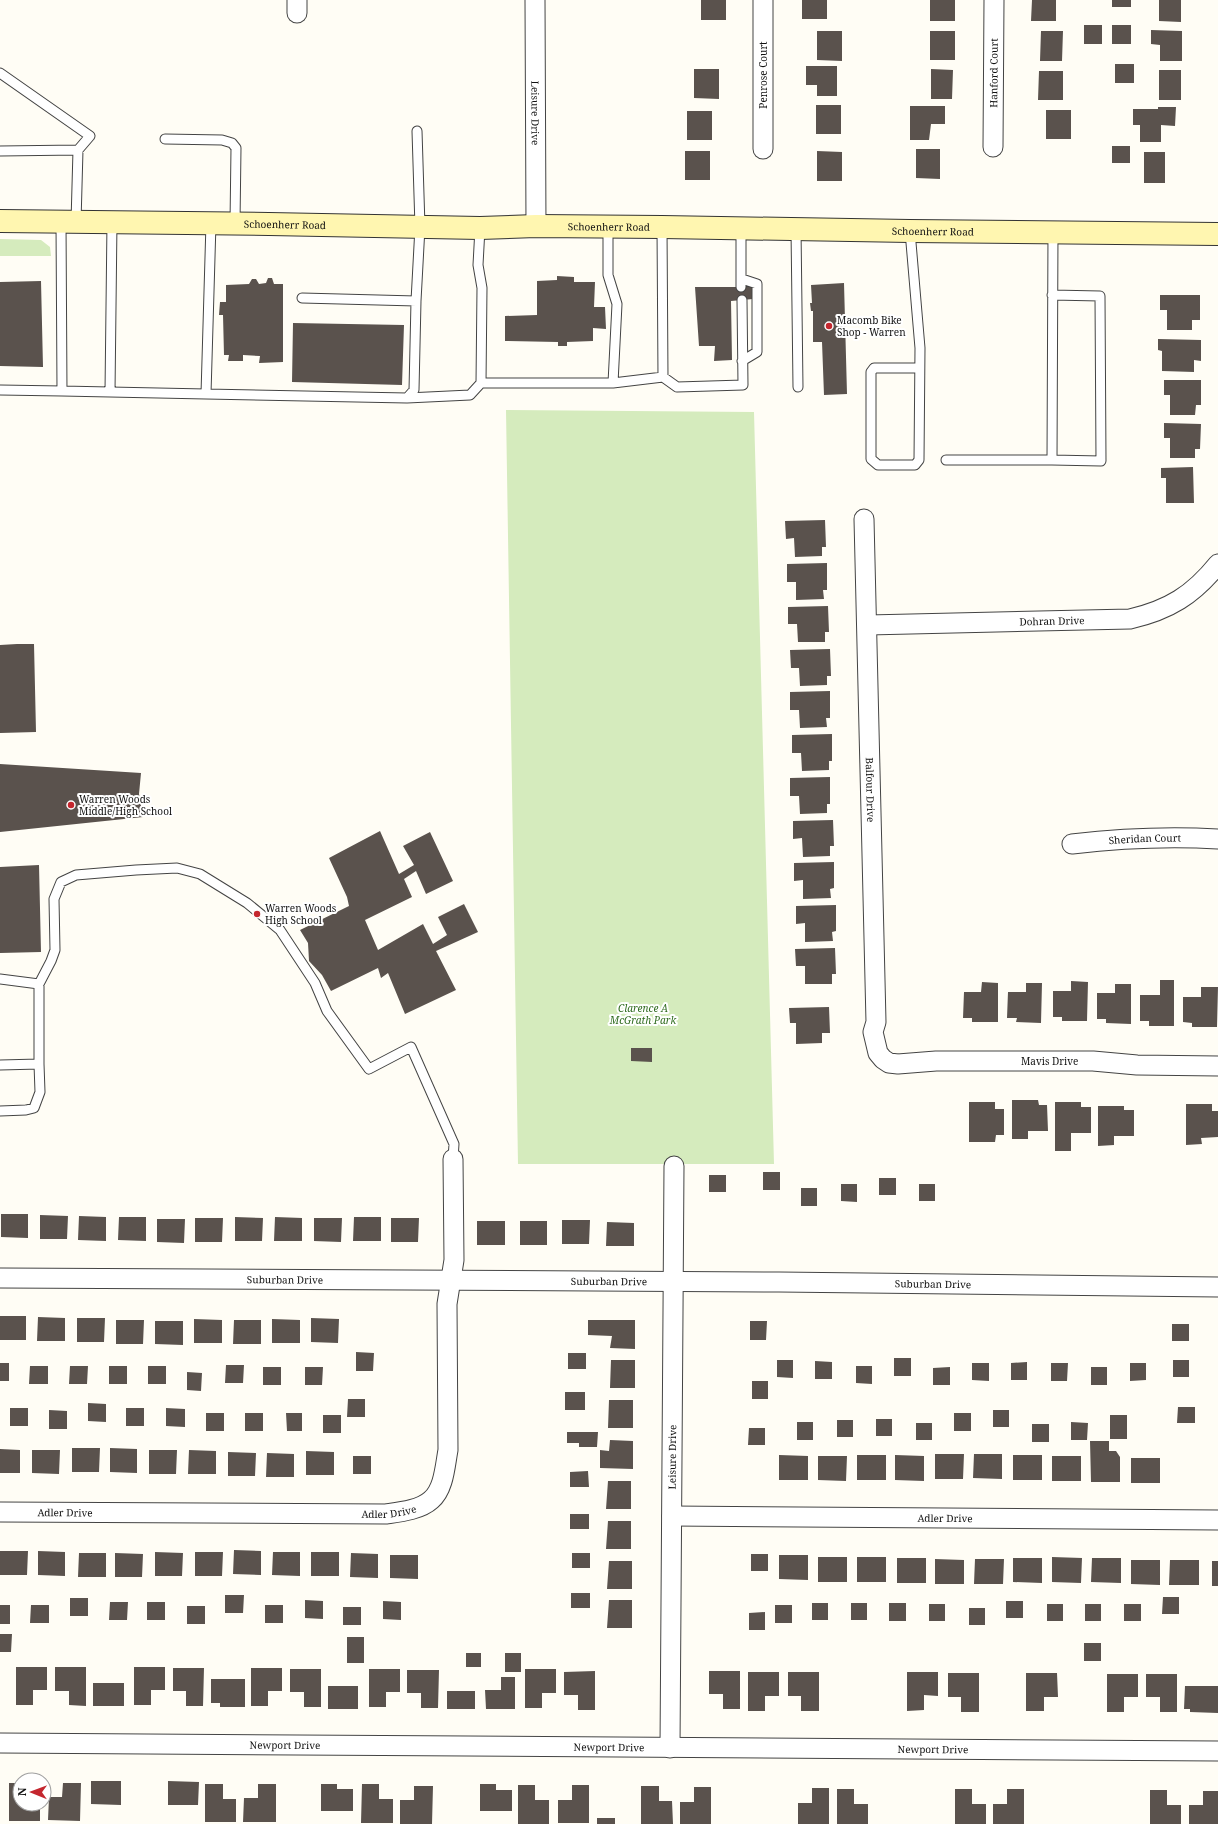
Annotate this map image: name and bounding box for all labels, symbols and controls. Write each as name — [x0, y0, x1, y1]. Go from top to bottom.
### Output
street label: Hanford Court — [986, 38, 1001, 108]
street label: Penrose Court — [756, 41, 770, 109]
street label: Leisure Drive — [528, 81, 543, 145]
street label: Schoenherr Road — [244, 217, 326, 232]
street label: Schoenherr Road — [568, 219, 650, 234]
street label: Schoenherr Road — [892, 224, 974, 239]
place label: Macomb Bike Shop - Warren — [837, 313, 906, 339]
marker: Macomb Bike Shop - Warren — [824, 321, 834, 331]
street label: Dohran Drive — [1019, 613, 1085, 629]
street label: Balfour Drive — [863, 757, 878, 822]
place label: Warren Woods Middle/High School — [79, 792, 172, 818]
marker: Warren Woods Middle/High School — [66, 800, 76, 810]
street label: Sheridan Court — [1108, 831, 1181, 847]
place label: Warren Woods High School — [265, 901, 337, 927]
marker: Warren Woods High School — [252, 909, 262, 919]
park label: Clarence A McGrath Park — [609, 1001, 676, 1027]
street label: Mavis Drive — [1021, 1054, 1078, 1068]
street label: Suburban Drive — [247, 1272, 323, 1287]
street label: Suburban Drive — [571, 1274, 647, 1288]
street label: Suburban Drive — [895, 1276, 971, 1291]
street label: Leisure Drive — [665, 1425, 679, 1489]
street label: Adler Drive — [361, 1501, 418, 1521]
street label: Adler Drive — [37, 1505, 93, 1519]
street label: Adler Drive — [917, 1511, 973, 1525]
street label: Newport Drive — [250, 1738, 320, 1752]
street label: Newport Drive — [574, 1740, 644, 1754]
street label: Newport Drive — [898, 1742, 968, 1756]
north arrow — [12, 1772, 52, 1812]
text: N — [14, 1787, 29, 1796]

